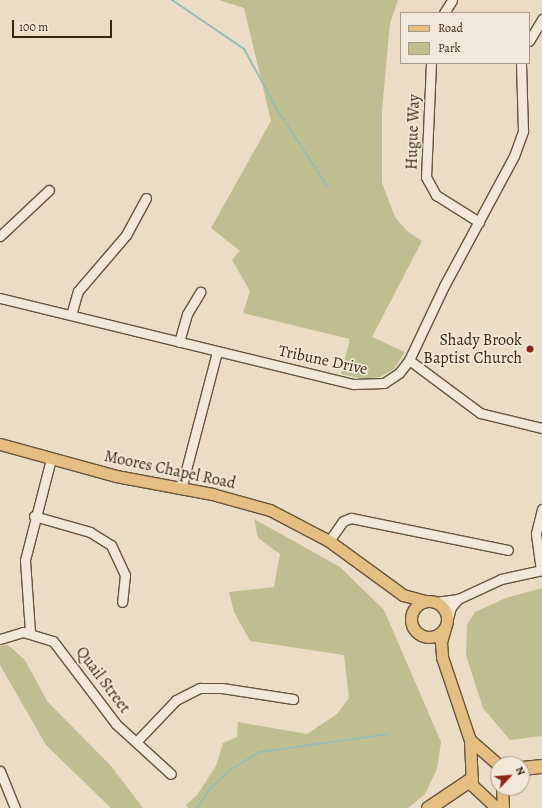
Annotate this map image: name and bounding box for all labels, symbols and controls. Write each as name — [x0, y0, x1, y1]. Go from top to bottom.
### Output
scale bar — [14, 12, 114, 38]
legend — [400, 12, 530, 64]
text: 100 m — [19, 19, 48, 35]
text: Road — [438, 20, 463, 36]
text: Park — [438, 40, 461, 56]
street label: Hugue Way — [402, 94, 424, 170]
place label: Shady Brook Baptist Church — [423, 330, 522, 368]
street label: Tribune Drive — [277, 341, 369, 379]
marker: Shady Brook Baptist Church — [525, 344, 535, 354]
street label: Moores Chapel Road — [103, 447, 237, 493]
street label: Quail Street — [72, 643, 134, 717]
north arrow — [490, 756, 530, 796]
text: N — [512, 764, 529, 778]

